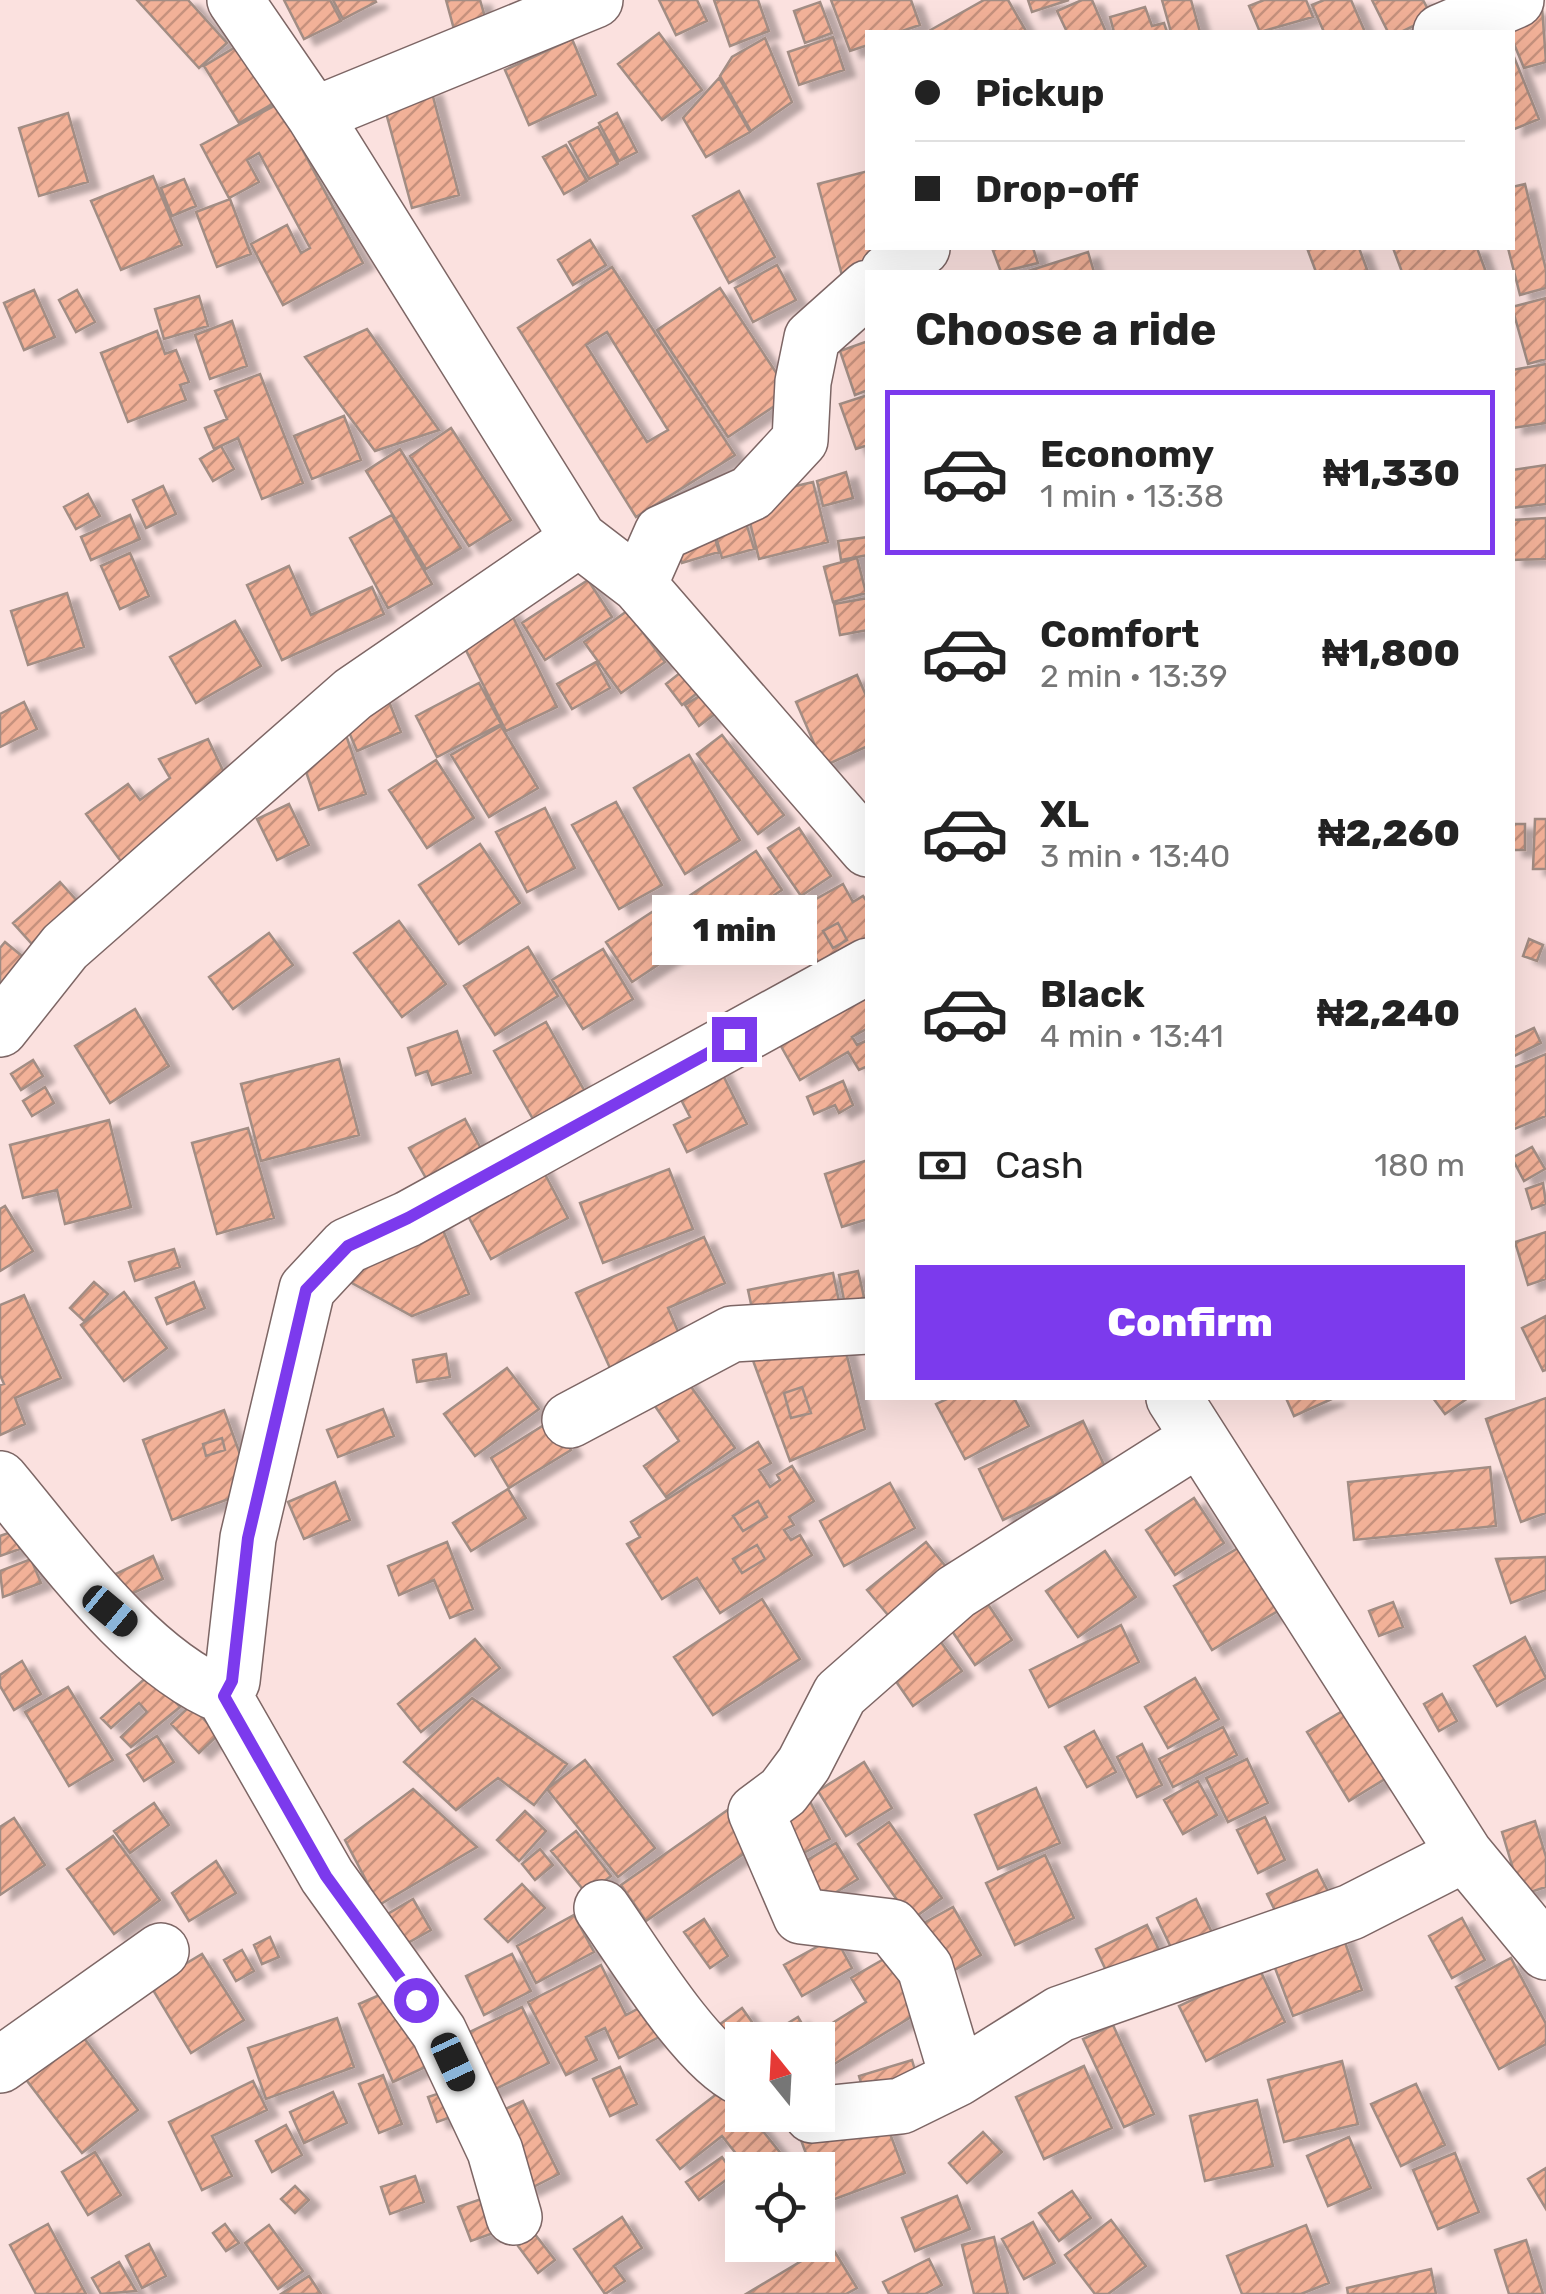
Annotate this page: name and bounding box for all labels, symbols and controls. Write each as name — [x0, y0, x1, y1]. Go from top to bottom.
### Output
text: Pickup — [975, 70, 1104, 116]
text: Drop-off — [975, 166, 1138, 212]
text: Choose a ride — [915, 303, 1217, 356]
icon: car — [920, 428, 1010, 518]
text: Economy — [1040, 431, 1214, 477]
text: ₦1,330 — [1323, 450, 1460, 496]
text: 1 min · 13:38 — [1040, 477, 1224, 515]
icon: car — [920, 608, 1010, 698]
text: Comfort — [1040, 611, 1199, 657]
text: ₦1,800 — [1322, 630, 1460, 676]
text: 2 min · 13:39 — [1040, 657, 1228, 695]
icon: car — [920, 788, 1010, 878]
text: XL — [1040, 791, 1089, 837]
text: ₦2,260 — [1318, 810, 1460, 856]
text: 3 min · 13:40 — [1040, 837, 1230, 875]
callout: 1 min — [652, 894, 816, 964]
text: 1 min — [693, 911, 776, 949]
icon: car — [920, 968, 1010, 1058]
text: Black — [1040, 971, 1145, 1017]
text: ₦2,240 — [1317, 990, 1460, 1036]
route end — [712, 1017, 757, 1062]
text: 4 min · 13:41 — [1040, 1017, 1224, 1055]
icon: cash — [915, 1138, 970, 1193]
text: Cash — [995, 1142, 1084, 1188]
text: 180 m — [1374, 1146, 1465, 1184]
button: Confirm — [915, 1265, 1465, 1380]
car — [77, 1580, 143, 1642]
route start — [394, 1978, 439, 2023]
north arrow — [725, 2022, 835, 2132]
map controls — [725, 2022, 835, 2262]
car — [427, 2028, 479, 2096]
button: locate — [725, 2152, 835, 2262]

